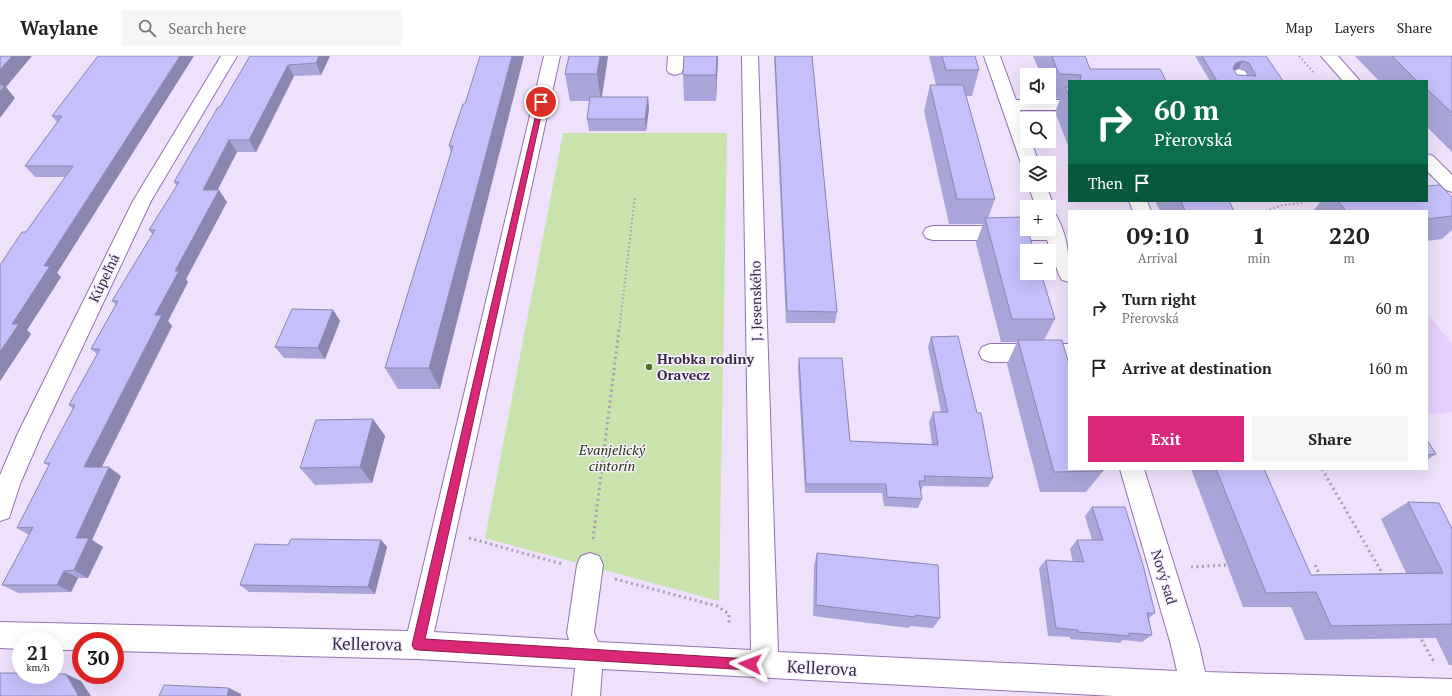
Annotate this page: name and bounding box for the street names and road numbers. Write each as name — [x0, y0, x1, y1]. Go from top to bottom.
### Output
street label: Kúpeľná — [84, 250, 123, 305]
street label: J. Jesenského — [745, 260, 766, 342]
street label: Nový sad — [1147, 547, 1182, 607]
street label: Kellerova — [332, 631, 403, 656]
street label: Kellerova — [786, 654, 858, 681]

